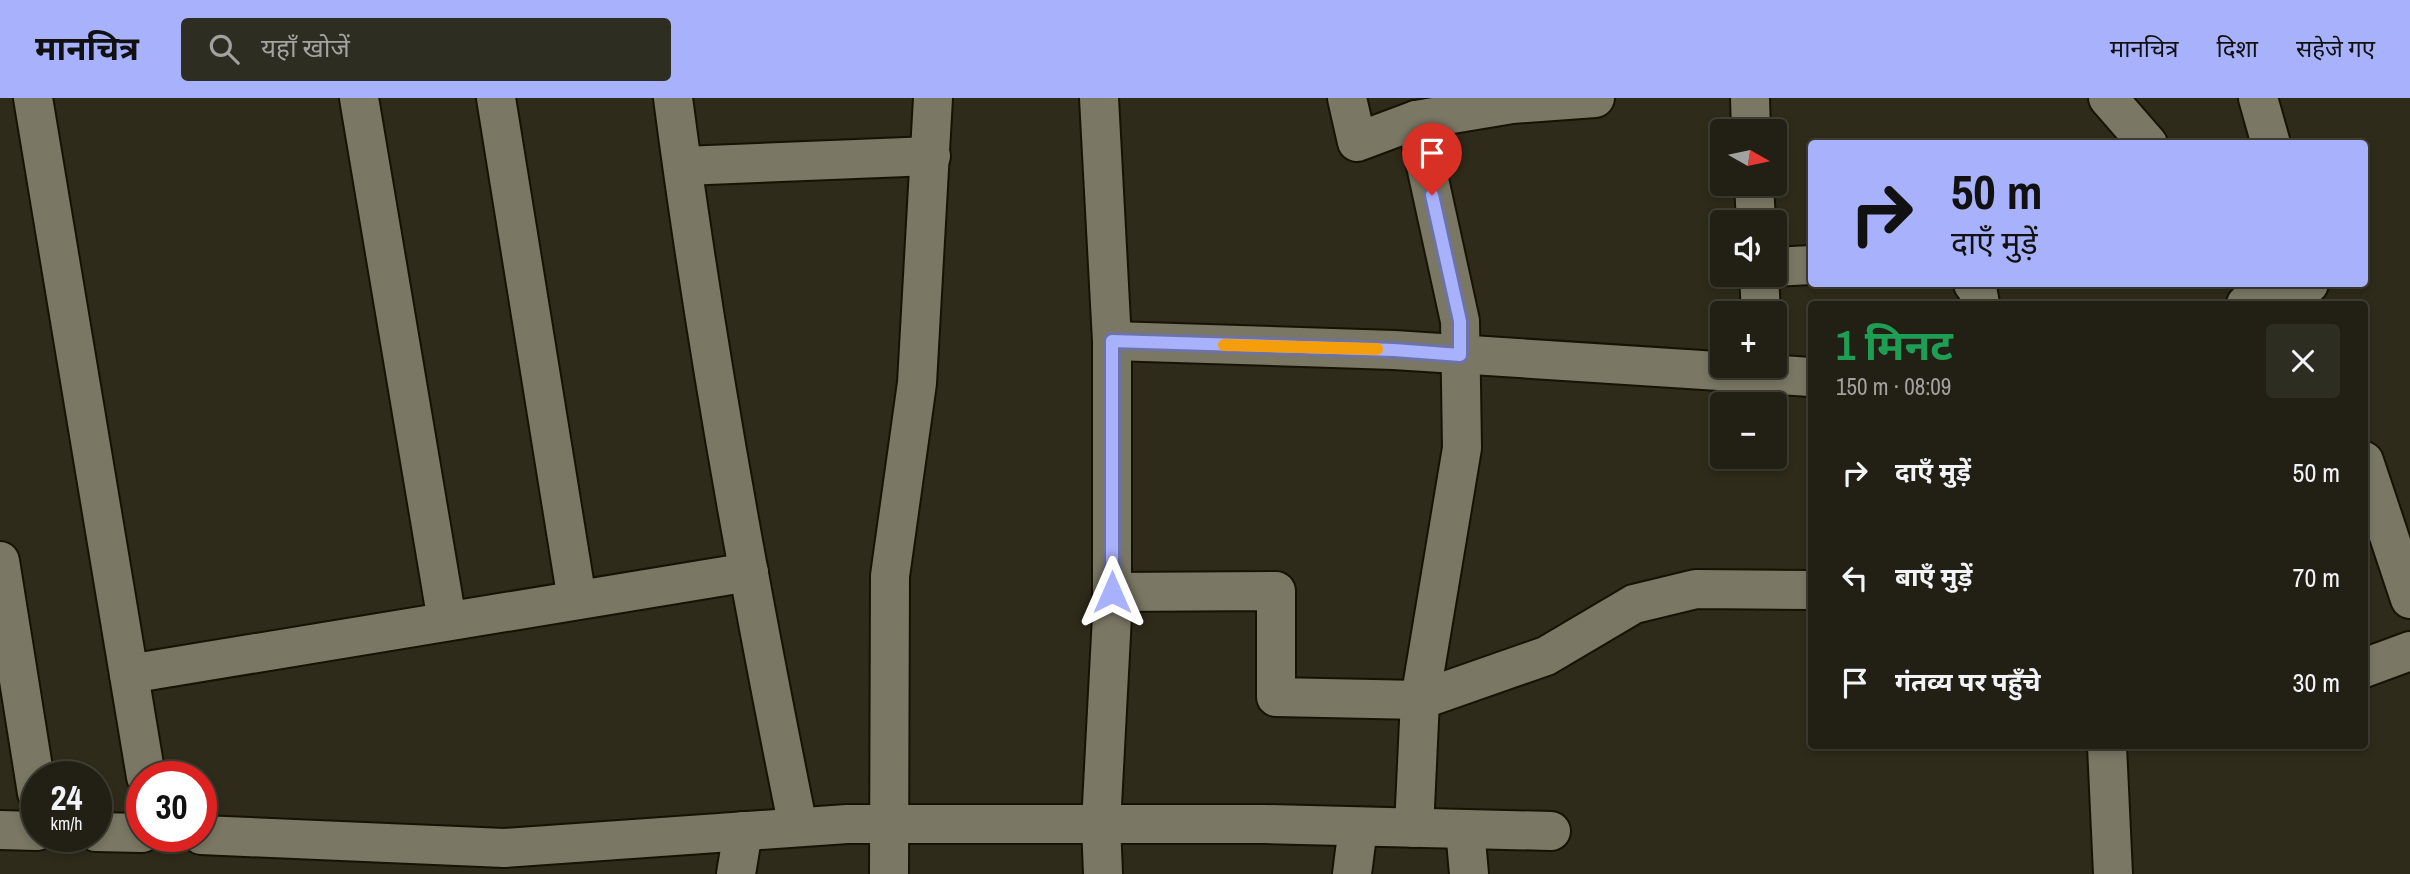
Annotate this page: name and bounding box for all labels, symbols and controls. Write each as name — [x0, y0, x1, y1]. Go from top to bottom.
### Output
search box — [181, 18, 671, 81]
text: मानचित्र — [35, 26, 139, 70]
icon: search — [205, 30, 243, 68]
text: यहाँ खोजें — [261, 30, 350, 65]
text: मानचित्र — [2110, 32, 2178, 64]
text: दिशा — [2216, 32, 2258, 64]
text: सहेजे गए — [2296, 32, 2375, 64]
north arrow — [1710, 119, 1787, 196]
map controls — [1710, 119, 1787, 469]
pin — [1402, 123, 1462, 195]
icon: arrive — [1413, 134, 1451, 172]
text: 50 m — [1951, 158, 2043, 224]
icon: right — [1836, 168, 1927, 259]
button: sound — [1710, 210, 1787, 287]
text: दाएँ मुड़ें — [1951, 221, 2038, 264]
button: + — [1710, 301, 1787, 378]
text: 1 मिनट — [1836, 317, 1953, 373]
button: close — [2266, 324, 2340, 398]
text: 150 m · 08:09 — [1836, 371, 1951, 402]
button: − — [1710, 392, 1787, 469]
icon: right — [1836, 454, 1874, 492]
text: दाएँ मुड़ें — [1895, 454, 1971, 489]
text: 50 m — [2293, 455, 2340, 490]
position arrow — [1075, 555, 1149, 629]
icon: left — [1836, 559, 1874, 597]
text: बाएँ मुड़ें — [1895, 559, 1972, 594]
text: 70 m — [2293, 560, 2340, 595]
icon: arrive — [1836, 664, 1874, 702]
text: गंतव्य पर पहुँचे — [1895, 664, 2041, 699]
text: 30 m — [2293, 665, 2340, 700]
speed limit sign: 30 — [126, 761, 217, 852]
text: 24 — [51, 774, 82, 821]
text: km/h — [51, 811, 83, 836]

